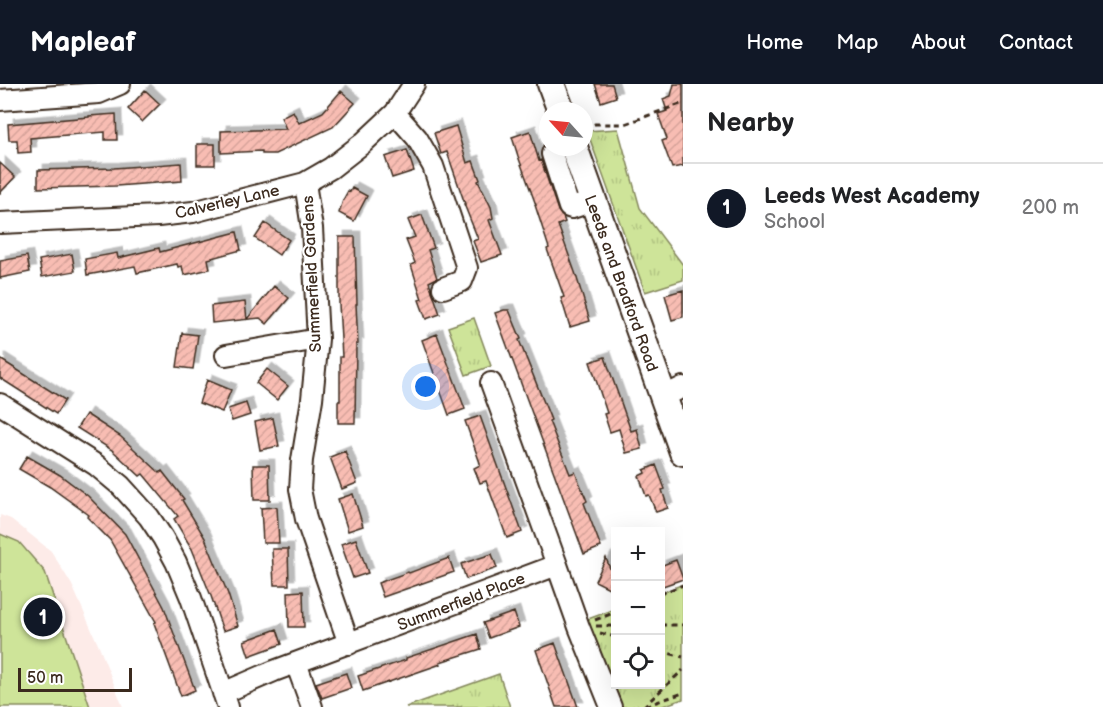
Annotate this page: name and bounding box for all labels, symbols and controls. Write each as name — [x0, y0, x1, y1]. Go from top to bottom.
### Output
text: Mapleaf — [30, 26, 136, 59]
text: Home — [746, 30, 803, 55]
text: Map — [836, 30, 878, 55]
text: About — [911, 30, 966, 55]
text: Contact — [999, 30, 1073, 55]
north arrow — [539, 102, 593, 156]
text: Nearby — [707, 108, 794, 139]
street label: Calverley Lane — [173, 181, 282, 224]
text: Leeds West Academy — [764, 183, 980, 210]
street label: Leeds and Bradford Road — [580, 193, 661, 374]
street label: Summerfield Gardens — [299, 195, 326, 353]
text: 1 — [722, 196, 731, 220]
text: 200 m — [1022, 196, 1079, 220]
text: School — [764, 210, 825, 234]
your location — [411, 372, 440, 401]
map controls — [611, 527, 665, 689]
button: + — [611, 527, 665, 581]
street label: Summerfield Place — [395, 569, 528, 635]
button: − — [611, 581, 665, 635]
pin: 1 — [24, 594, 63, 640]
button: locate — [611, 635, 665, 689]
scale bar — [18, 665, 132, 692]
text: 50 m — [27, 669, 63, 688]

